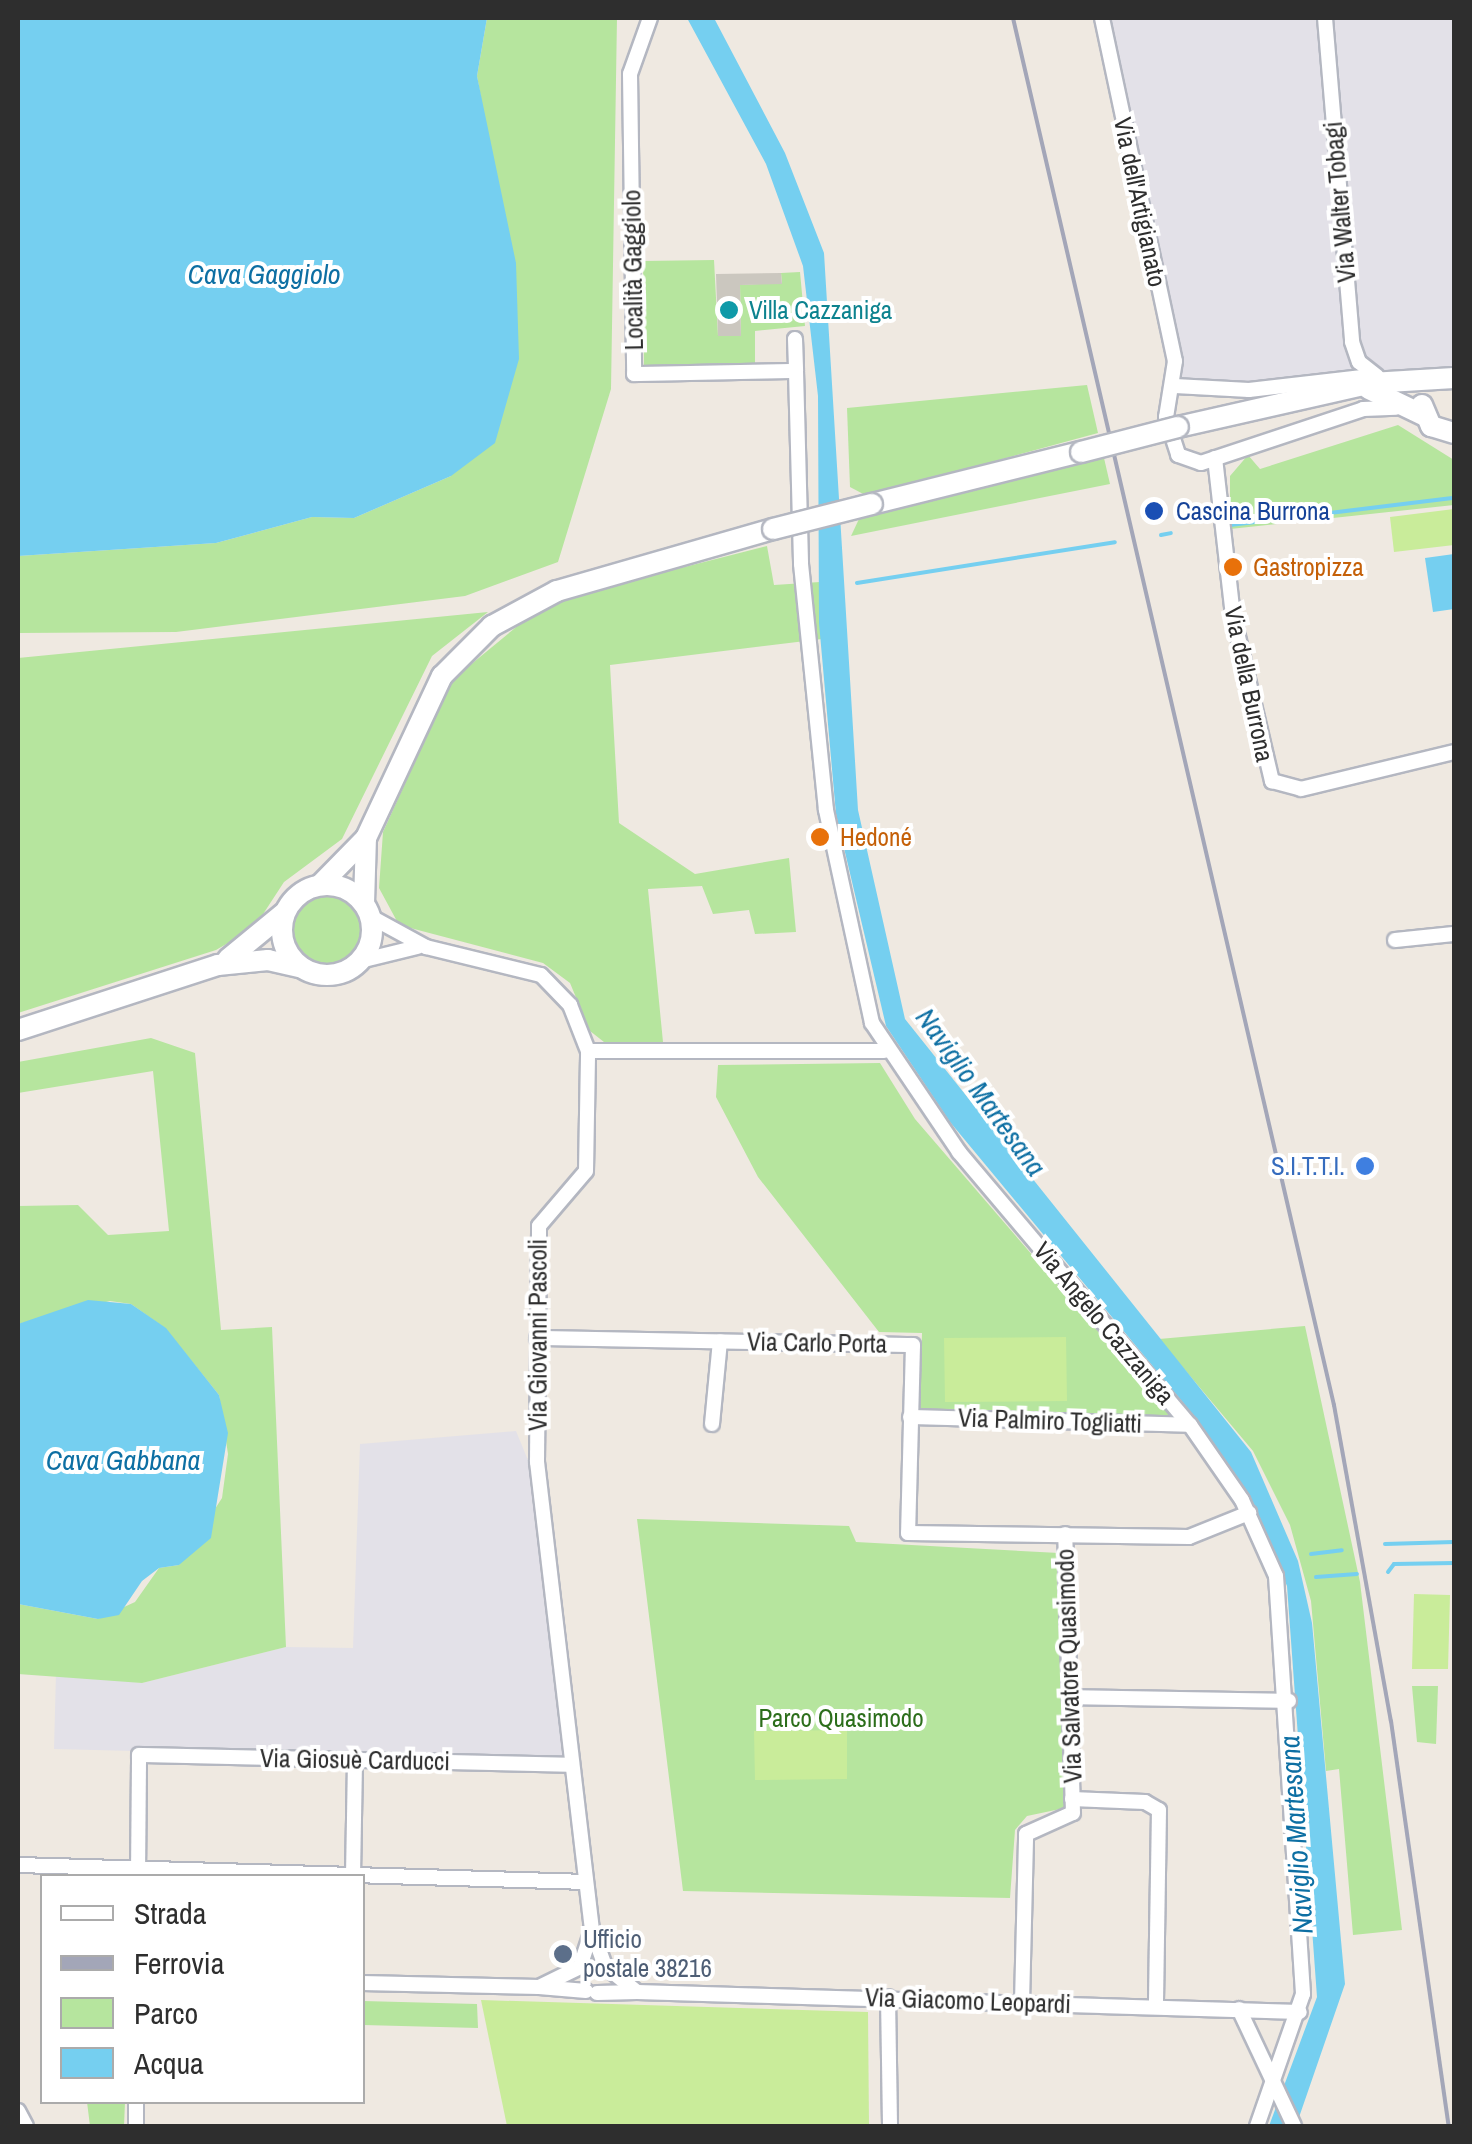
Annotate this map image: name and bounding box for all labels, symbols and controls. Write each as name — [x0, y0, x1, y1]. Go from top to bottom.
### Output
street label: Via dell'Artigianato — [1107, 115, 1173, 289]
street label: Via Walter Tobagi — [1318, 120, 1362, 284]
street label: Località Gaggiolo — [617, 189, 649, 351]
water label: Cava Gaggiolo — [187, 257, 341, 291]
place label: Villa Cazzaniga — [749, 295, 892, 325]
marker: Villa Cazzaniga — [718, 299, 740, 321]
place label: Cascina Burrona — [1176, 496, 1330, 526]
marker: Cascina Burrona — [1141, 498, 1167, 524]
place label: Gastropizza — [1253, 552, 1364, 582]
marker: Gastropizza — [1222, 556, 1244, 578]
street label: Via della Burrona — [1218, 604, 1280, 764]
place label: Hedoné — [840, 822, 912, 852]
marker: Hedoné — [809, 826, 831, 848]
water label: Naviglio Martesana — [909, 1002, 1053, 1182]
place label: S.I.T.T.I. — [1271, 1151, 1345, 1181]
marker: S.I.T.T.I. — [1354, 1155, 1376, 1177]
street label: Via Angelo Cazzaniga — [1027, 1235, 1181, 1411]
street label: Via Giovanni Pascoli — [523, 1239, 553, 1431]
street label: Via Carlo Porta — [747, 1327, 887, 1359]
street label: Via Palmiro Togliatti — [957, 1403, 1143, 1439]
water label: Cava Gabbana — [46, 1443, 200, 1477]
street label: Via Salvatore Quasimodo — [1050, 1548, 1088, 1784]
park label: Parco Quasimodo — [758, 1703, 924, 1733]
water label: Naviglio Martesana — [1272, 1735, 1320, 1935]
street label: Via Giosuè Carducci — [260, 1743, 450, 1777]
legend — [40, 1874, 365, 2104]
text: Strada — [134, 1893, 206, 1933]
place label: Ufficio postale 38216 — [583, 1925, 712, 1984]
text: Ferrovia — [134, 1943, 224, 1983]
marker: Ufficio postale 38216 — [552, 1943, 574, 1965]
street label: Via Giacomo Leopardi — [865, 1982, 1071, 2020]
text: Parco — [134, 1993, 198, 2033]
text: Acqua — [134, 2043, 204, 2083]

